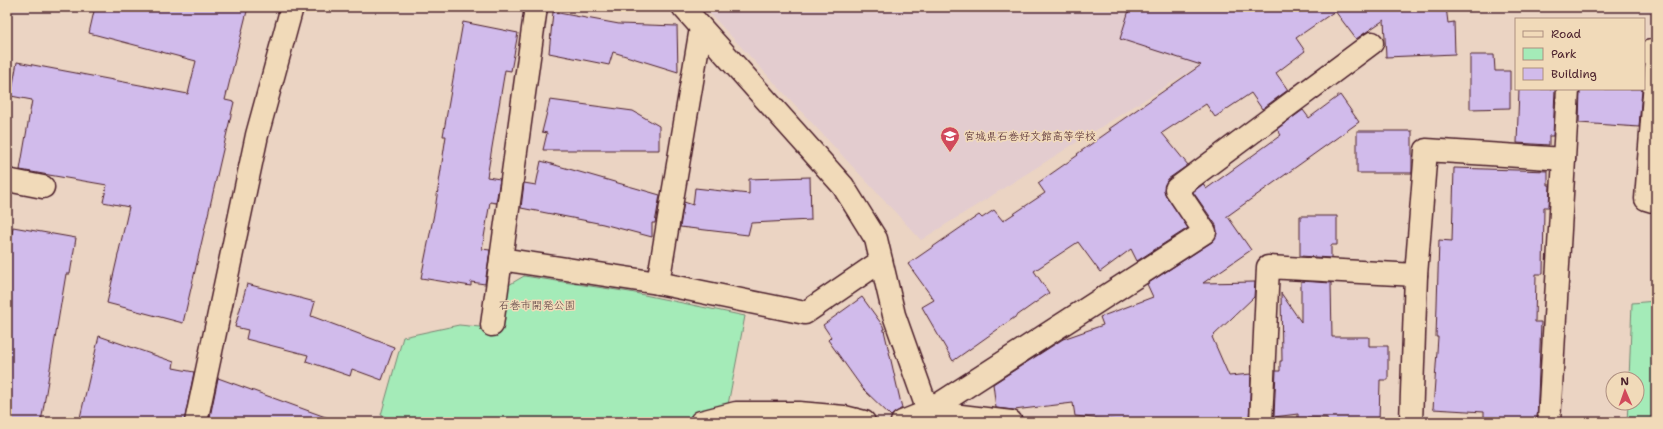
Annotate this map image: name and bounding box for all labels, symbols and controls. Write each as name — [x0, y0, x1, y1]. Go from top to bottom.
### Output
legend — [1515, 18, 1645, 90]
text: Road — [1551, 26, 1582, 42]
text: Park — [1551, 46, 1577, 62]
text: Building — [1551, 66, 1597, 82]
school or university icon: 宮城県石巻好文館高等学校 — [939, 125, 961, 153]
place label: 宮城県石巻好文館高等学校 — [964, 129, 1096, 144]
park label: 石巻市開発公園 — [499, 298, 576, 313]
north arrow — [1605, 371, 1645, 411]
text: N — [1620, 374, 1630, 389]

